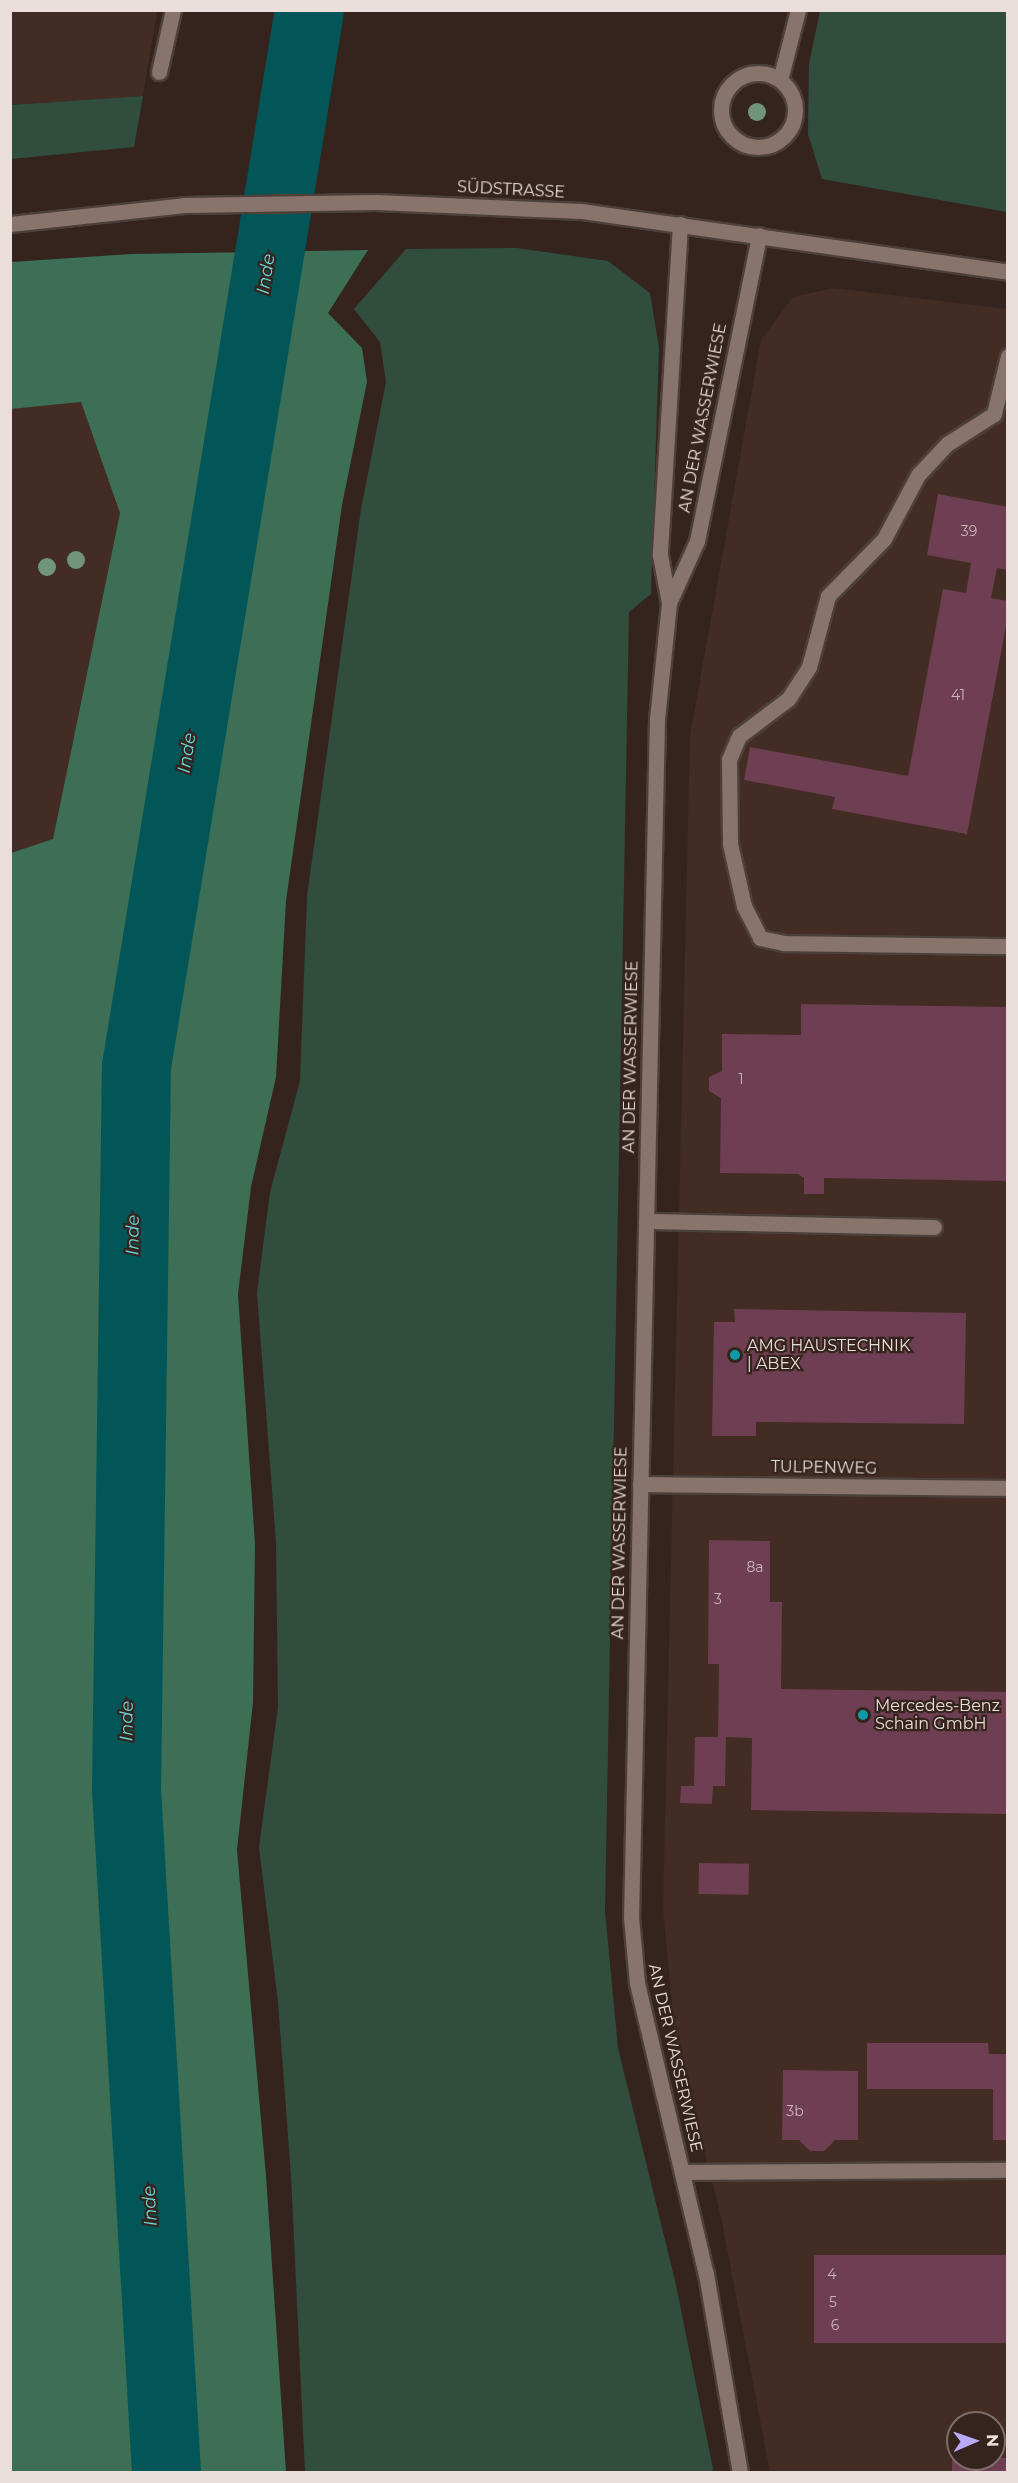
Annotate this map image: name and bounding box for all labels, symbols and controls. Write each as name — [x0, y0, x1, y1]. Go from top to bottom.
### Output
street label: SÜDSTRASSE — [457, 178, 565, 202]
water label: Inde — [252, 252, 280, 296]
street label: AN DER WASSERWIESE — [675, 322, 731, 514]
house number: 39 — [961, 523, 977, 539]
house number: 41 — [951, 687, 965, 703]
water label: Inde — [173, 731, 201, 775]
street label: AN DER WASSERWIESE — [620, 961, 642, 1153]
house number: 1 — [738, 1071, 744, 1087]
water label: Inde — [122, 1214, 144, 1256]
place label: AMG HAUSTECHNIK | ABEX — [747, 1336, 910, 1374]
marker: AMG HAUSTECHNIK | ABEX — [728, 1348, 742, 1362]
street label: AN DER WASSERWIESE — [609, 1447, 631, 1639]
street label: TULPENWEG — [771, 1457, 877, 1479]
house number: 8a — [746, 1559, 764, 1575]
house number: 3 — [714, 1591, 722, 1607]
place label: Mercedes-Benz Schain GmbH — [875, 1696, 1000, 1734]
water label: Inde — [116, 1700, 138, 1742]
marker: Mercedes-Benz Schain GmbH — [856, 1708, 870, 1722]
street label: AN DER WASSERWIESE — [644, 1962, 706, 2154]
house number: 3b — [786, 2103, 804, 2119]
water label: Inde — [138, 2185, 162, 2227]
house number: 4 — [827, 2266, 837, 2282]
house number: 5 — [829, 2294, 837, 2310]
house number: 6 — [831, 2317, 839, 2333]
north arrow — [946, 2411, 1006, 2471]
text: N — [983, 2434, 1002, 2447]

